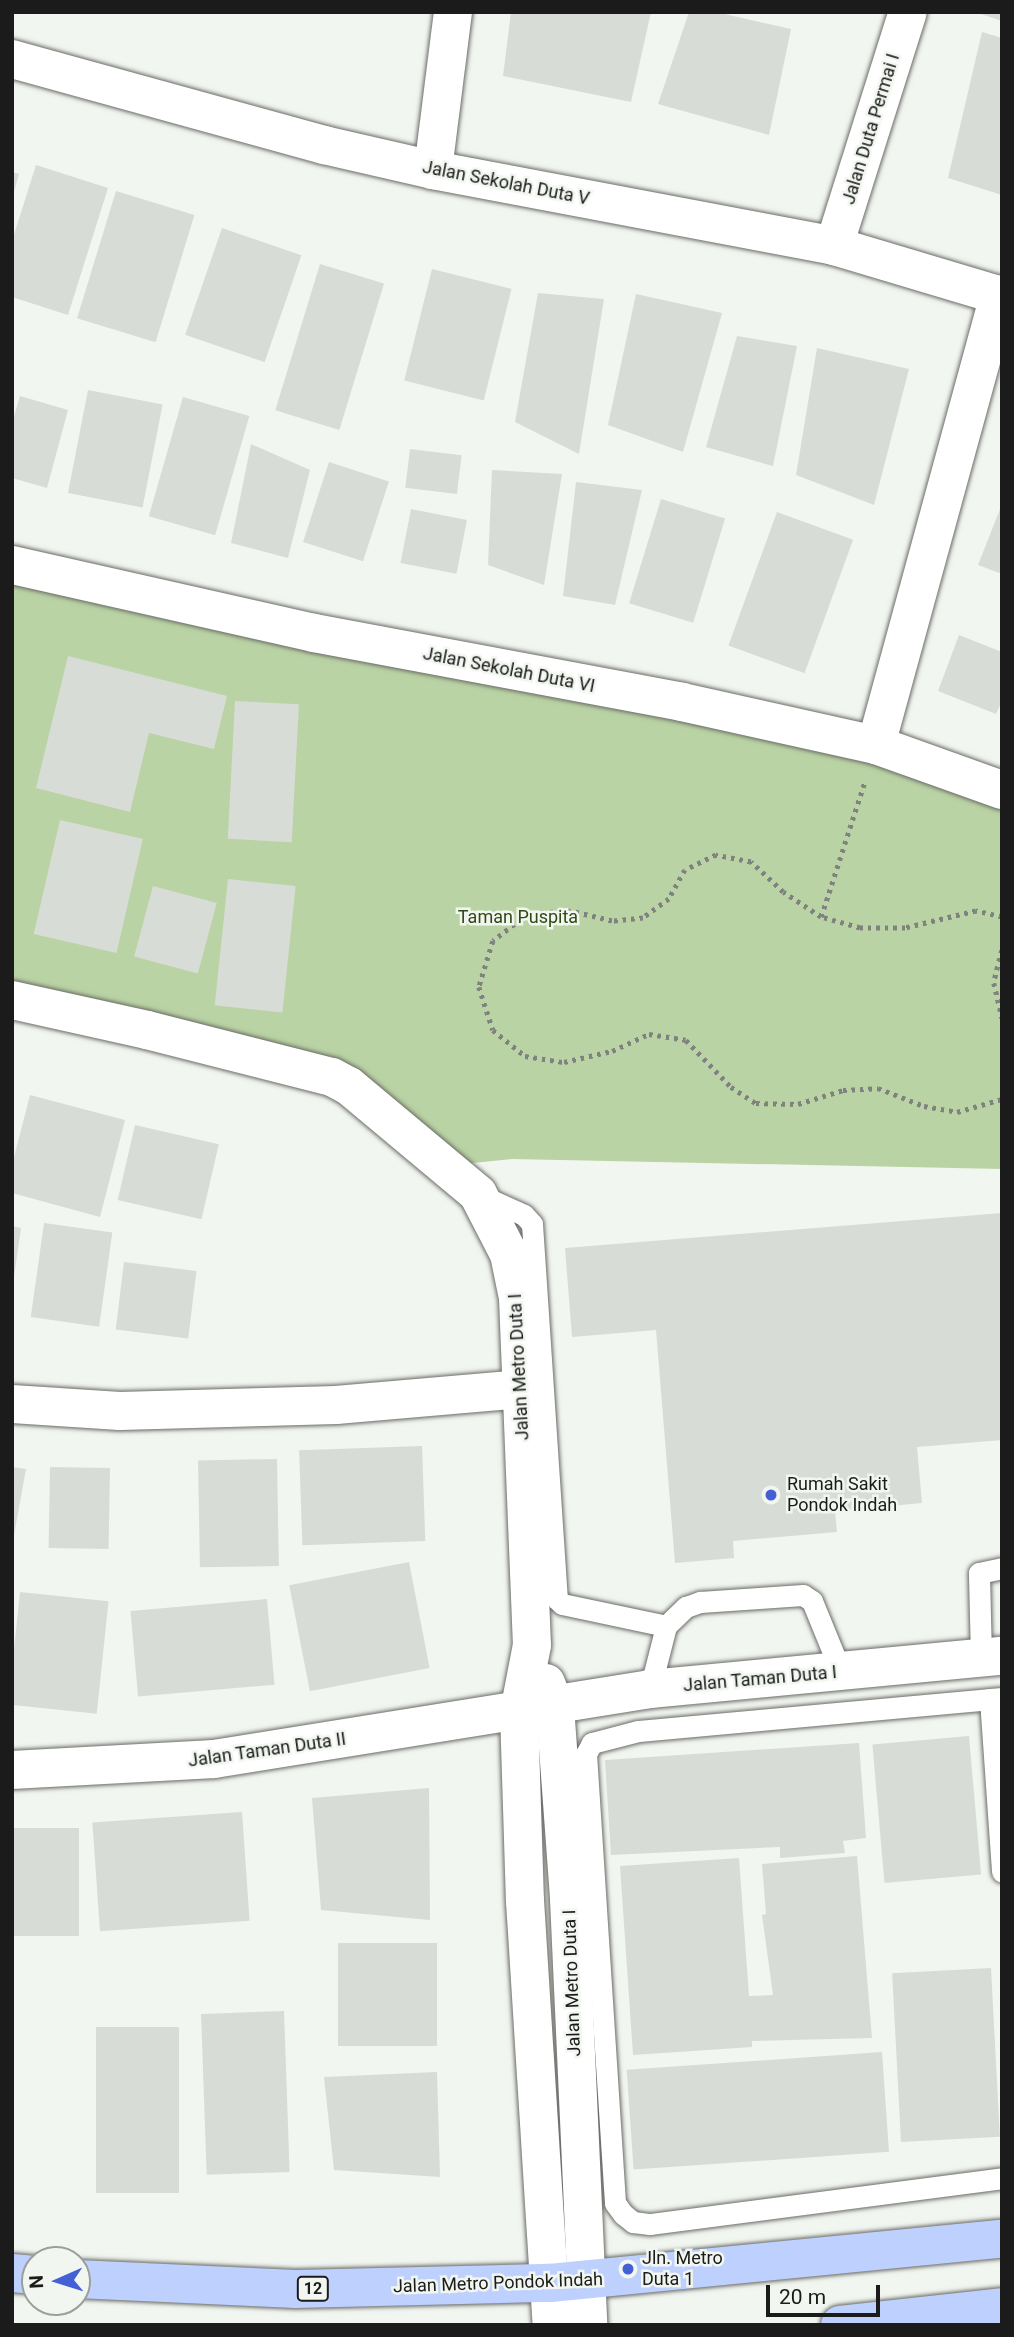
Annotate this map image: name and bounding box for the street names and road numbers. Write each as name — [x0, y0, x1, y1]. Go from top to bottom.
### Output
street label: Jalan Duta Permai I — [838, 51, 904, 207]
street label: Jalan Sekolah Duta V — [421, 156, 591, 210]
street label: Jalan Sekolah Duta VI — [421, 643, 597, 697]
street label: Jalan Metro Duta I — [504, 1293, 534, 1441]
street label: Jalan Taman Duta I — [682, 1662, 838, 1696]
street label: Jalan Taman Duta II — [187, 1728, 347, 1772]
street label: Jalan Metro Duta I — [559, 1909, 585, 2057]
street label: Jalan Metro Pondok Indah — [393, 2269, 603, 2297]
road number: 12 — [296, 2276, 330, 2302]

